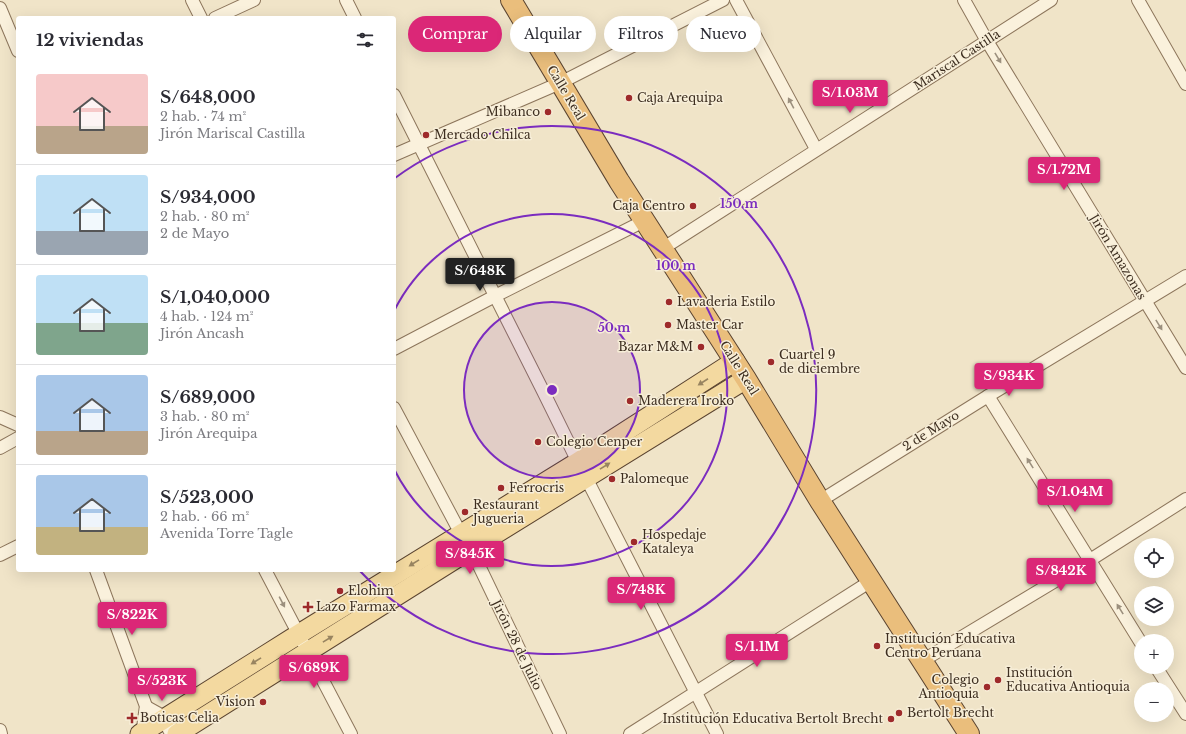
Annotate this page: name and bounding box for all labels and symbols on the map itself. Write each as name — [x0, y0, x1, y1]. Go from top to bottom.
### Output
street label: Mariscal Castilla — [911, 26, 1003, 93]
one-way arrow — [994, 52, 1001, 64]
street label: Calle Real — [544, 63, 589, 123]
pin: S/1.03M — [813, 80, 887, 114]
place label: Caja Arequipa — [637, 90, 723, 105]
marker: Caja Arequipa — [624, 93, 634, 103]
one-way arrow — [788, 97, 795, 109]
place label: Mibanco — [486, 104, 540, 119]
marker: Mibanco — [543, 107, 553, 117]
place label: Mercado Chilca — [434, 127, 531, 142]
marker: Mercado Chilca — [421, 130, 431, 140]
pin: S/1.72M — [1027, 157, 1101, 191]
text: 150 m — [720, 196, 759, 211]
place label: Caja Centro — [612, 198, 685, 213]
marker: Caja Centro — [688, 201, 698, 211]
street label: Jirón Amazonas — [1086, 210, 1150, 302]
pin: S/648K — [447, 258, 513, 292]
text: 100 m — [656, 258, 697, 273]
place label: Lavaderia Estilo — [677, 294, 775, 309]
marker: Lavaderia Estilo — [664, 297, 674, 307]
place label: Master Car — [676, 317, 744, 332]
one-way arrow — [1156, 319, 1163, 331]
text: 50 m — [598, 320, 631, 335]
marker: Master Car — [663, 320, 673, 330]
street label: Calle Real — [717, 338, 762, 398]
place label: Bazar M&M — [618, 339, 693, 354]
marker: Bazar M&M — [696, 342, 706, 352]
place label: Cuartel 9 de diciembre — [779, 347, 860, 376]
marker: Cuartel 9 de diciembre — [766, 357, 776, 367]
pin: S/934K — [976, 363, 1042, 397]
one-way arrow — [697, 379, 708, 386]
centre of rings — [545, 383, 559, 397]
place label: Maderera Iroko — [638, 393, 734, 408]
marker: Maderera Iroko — [625, 396, 635, 406]
street label: 2 de Mayo — [900, 407, 962, 454]
place label: Colegio Cenper — [546, 434, 643, 449]
marker: Colegio Cenper — [533, 437, 543, 447]
one-way arrow — [1026, 457, 1033, 469]
one-way arrow — [600, 462, 610, 470]
place label: Palomeque — [620, 471, 689, 486]
marker: Palomeque — [607, 474, 617, 484]
pin: S/1.04M — [1038, 479, 1112, 513]
place label: Ferrocris — [509, 480, 564, 495]
marker: Ferrocris — [496, 483, 506, 493]
place label: Restaurant Jugueria — [471, 497, 540, 526]
marker: Restaurant Jugueria — [460, 507, 470, 517]
place label: Hospedaje Kataleya — [642, 527, 706, 556]
marker: Hospedaje Kataleya — [629, 537, 639, 547]
pin: S/845K — [437, 541, 503, 575]
pin: S/842K — [1028, 558, 1094, 592]
one-way arrow — [409, 559, 419, 567]
pin: S/748K — [608, 577, 674, 611]
place label: Elohim — [348, 583, 394, 598]
marker: Elohim — [335, 586, 345, 596]
street label: Jirón 28 de Julio — [488, 595, 546, 693]
one-way arrow — [279, 596, 285, 608]
place label: Lazo Farmax — [316, 599, 397, 614]
pin: S/822K — [99, 602, 165, 636]
marker: Lazo Farmax — [303, 602, 313, 612]
one-way arrow — [1117, 603, 1124, 615]
place label: Institución Educativa Centro Peruana — [885, 631, 1016, 660]
pin: S/1.1M — [724, 634, 790, 668]
one-way arrow — [323, 635, 333, 643]
marker: Institución Educativa Centro Peruana — [872, 641, 882, 651]
pin: S/689K — [281, 655, 347, 689]
one-way arrow — [251, 657, 261, 665]
place label: Institución Educativa Antioquia — [1006, 665, 1130, 694]
pin: S/523K — [129, 668, 195, 702]
place label: Colegio Antioquia — [917, 672, 979, 701]
marker: Institución Educativa Antioquia — [993, 675, 1003, 685]
marker: Colegio Antioquia — [982, 682, 992, 692]
place label: Vision — [215, 694, 255, 709]
marker: Vision — [258, 697, 268, 707]
place label: Bertolt Brecht — [907, 705, 994, 720]
marker: Bertolt Brecht — [894, 708, 904, 718]
place label: Boticas Celia — [140, 710, 219, 725]
place label: Institución Educativa Bertolt Brecht — [662, 711, 883, 726]
marker: Boticas Celia — [127, 713, 137, 723]
marker: Institución Educativa Bertolt Brecht — [886, 714, 896, 724]

